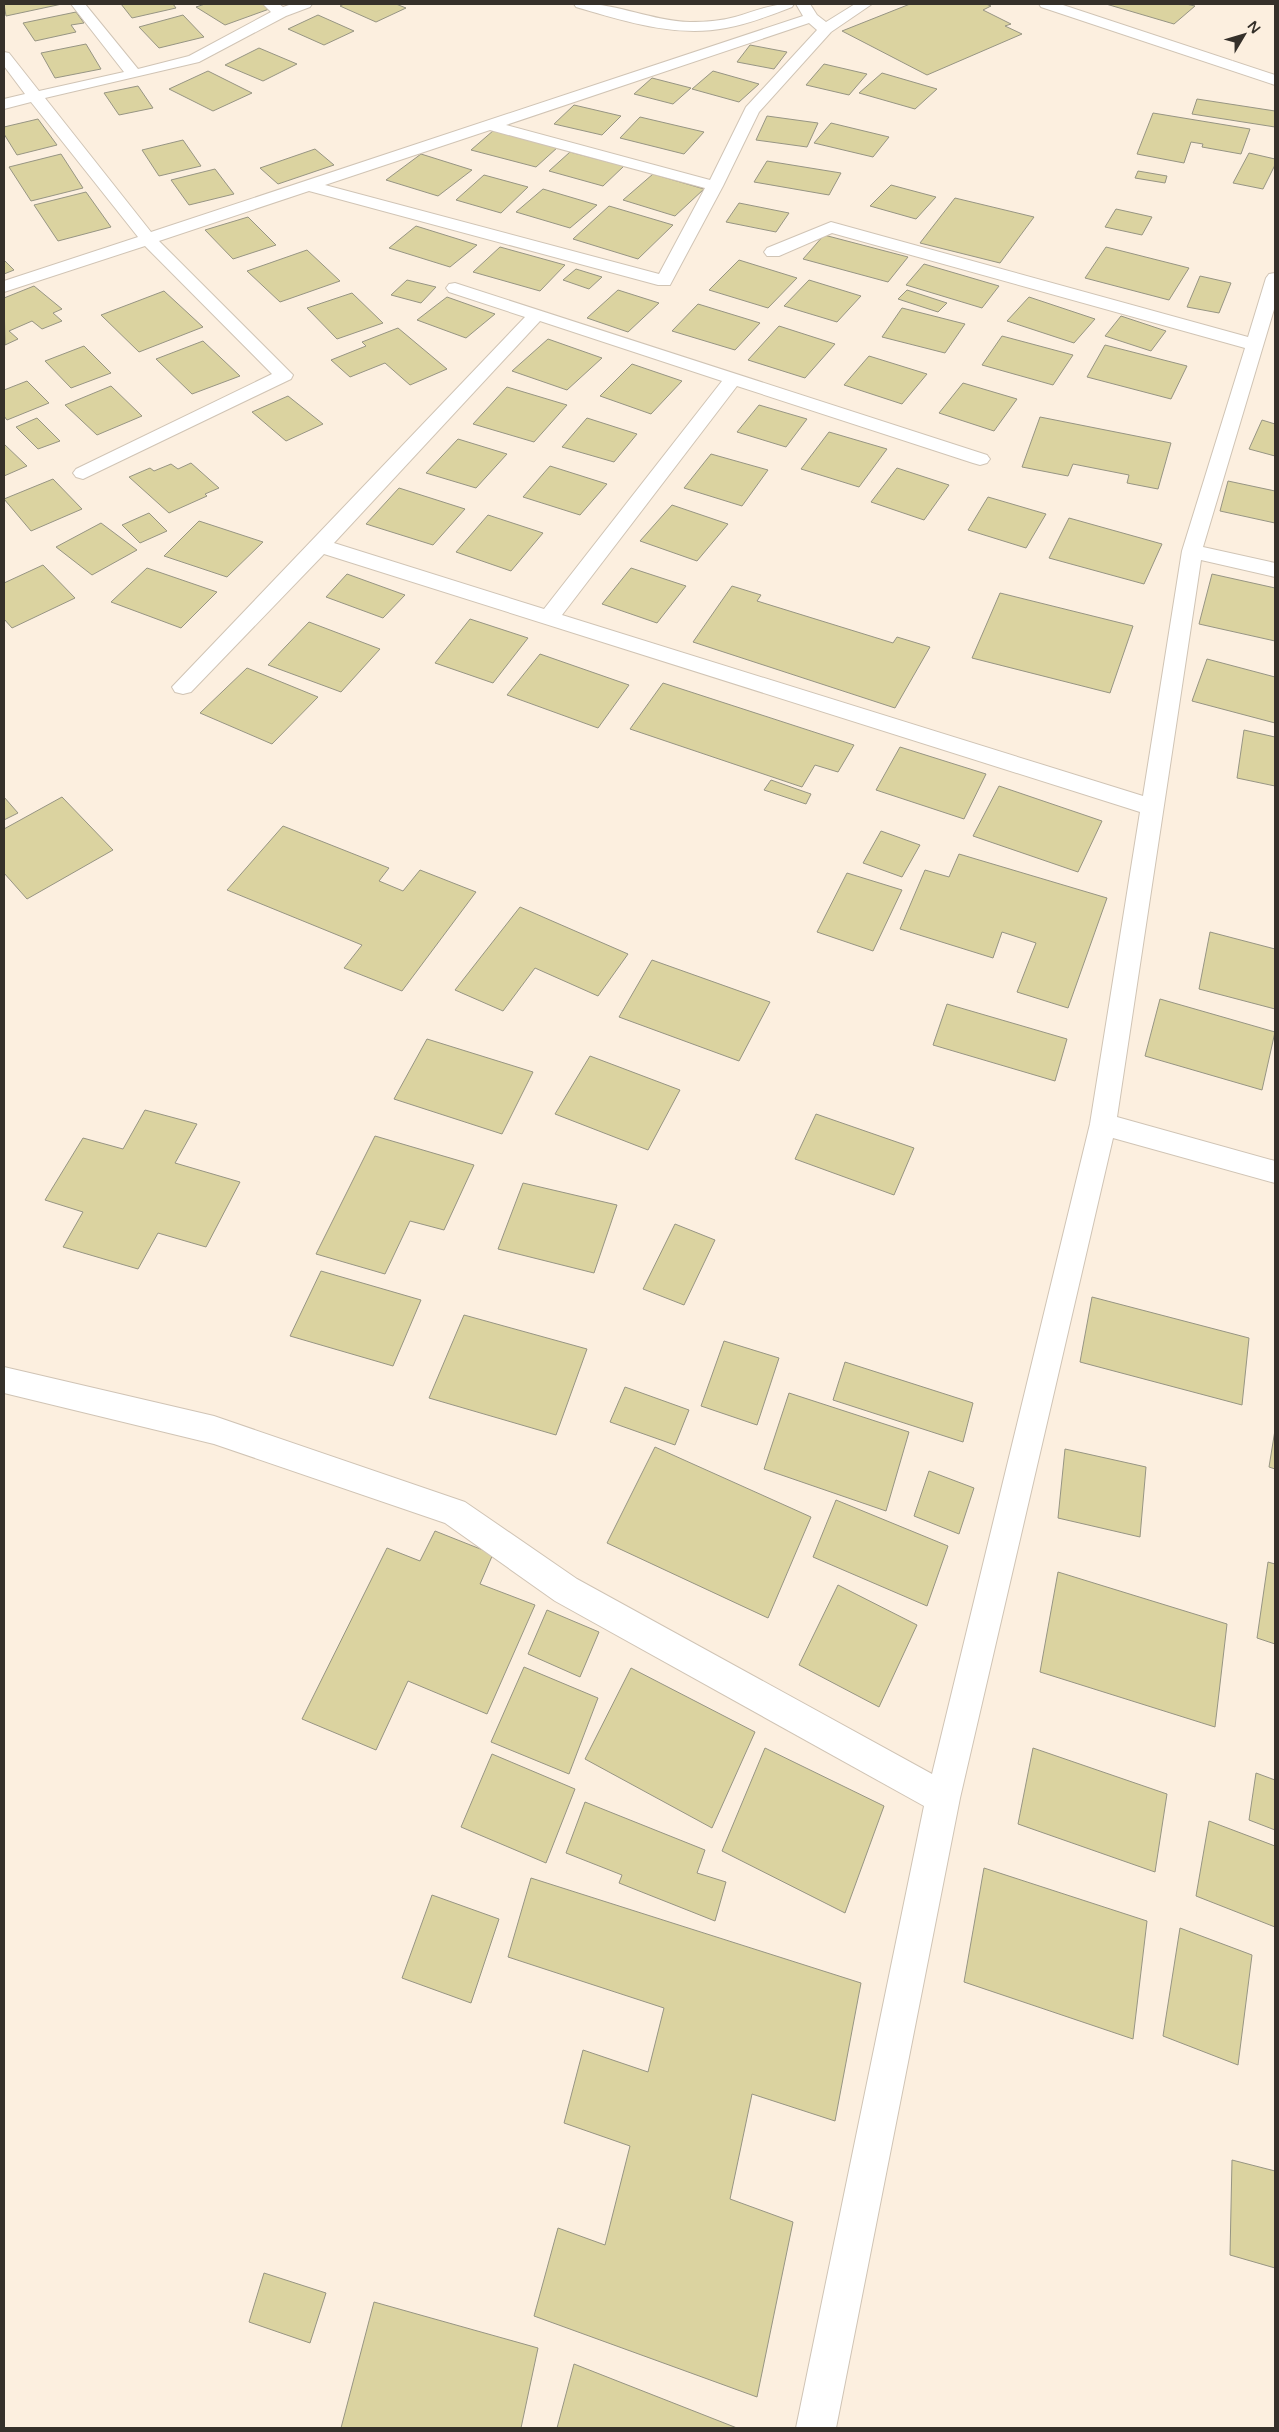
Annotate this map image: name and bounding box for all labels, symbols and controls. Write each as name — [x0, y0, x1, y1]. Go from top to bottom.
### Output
north arrow — [1219, 10, 1269, 60]
text: N — [1244, 18, 1264, 37]

